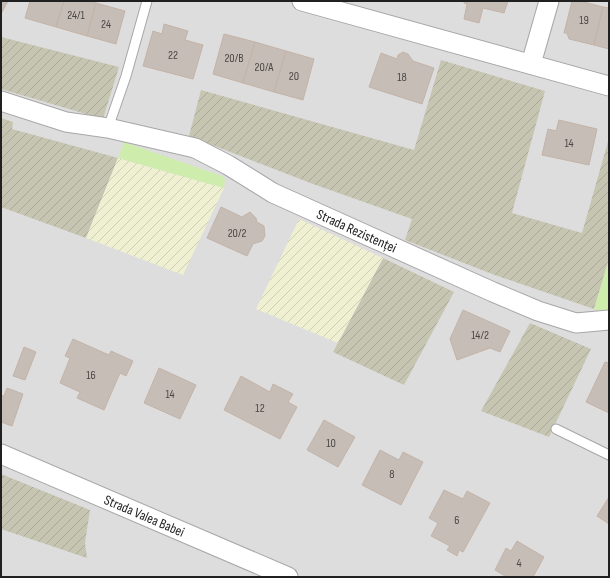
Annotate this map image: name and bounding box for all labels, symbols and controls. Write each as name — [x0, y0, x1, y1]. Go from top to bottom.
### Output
house number: 24/1 — [67, 8, 86, 23]
house number: 19 — [579, 13, 589, 28]
house number: 24 — [101, 17, 111, 32]
house number: 22 — [168, 48, 178, 63]
house number: 20/B — [224, 51, 244, 66]
house number: 20/A — [255, 60, 274, 75]
house number: 20 — [289, 69, 299, 84]
house number: 18 — [397, 70, 407, 85]
house number: 14 — [564, 136, 574, 151]
street label: Strada Rezistenței — [314, 206, 399, 257]
house number: 20/2 — [228, 226, 246, 241]
house number: 14/2 — [471, 328, 489, 343]
house number: 16 — [86, 368, 96, 383]
house number: 14 — [165, 387, 175, 402]
house number: 12 — [255, 401, 265, 416]
house number: 10 — [326, 436, 336, 451]
house number: 8 — [389, 467, 395, 482]
street label: Strada Valea Babei — [101, 491, 187, 541]
house number: 6 — [454, 513, 460, 528]
house number: 4 — [516, 556, 522, 571]

